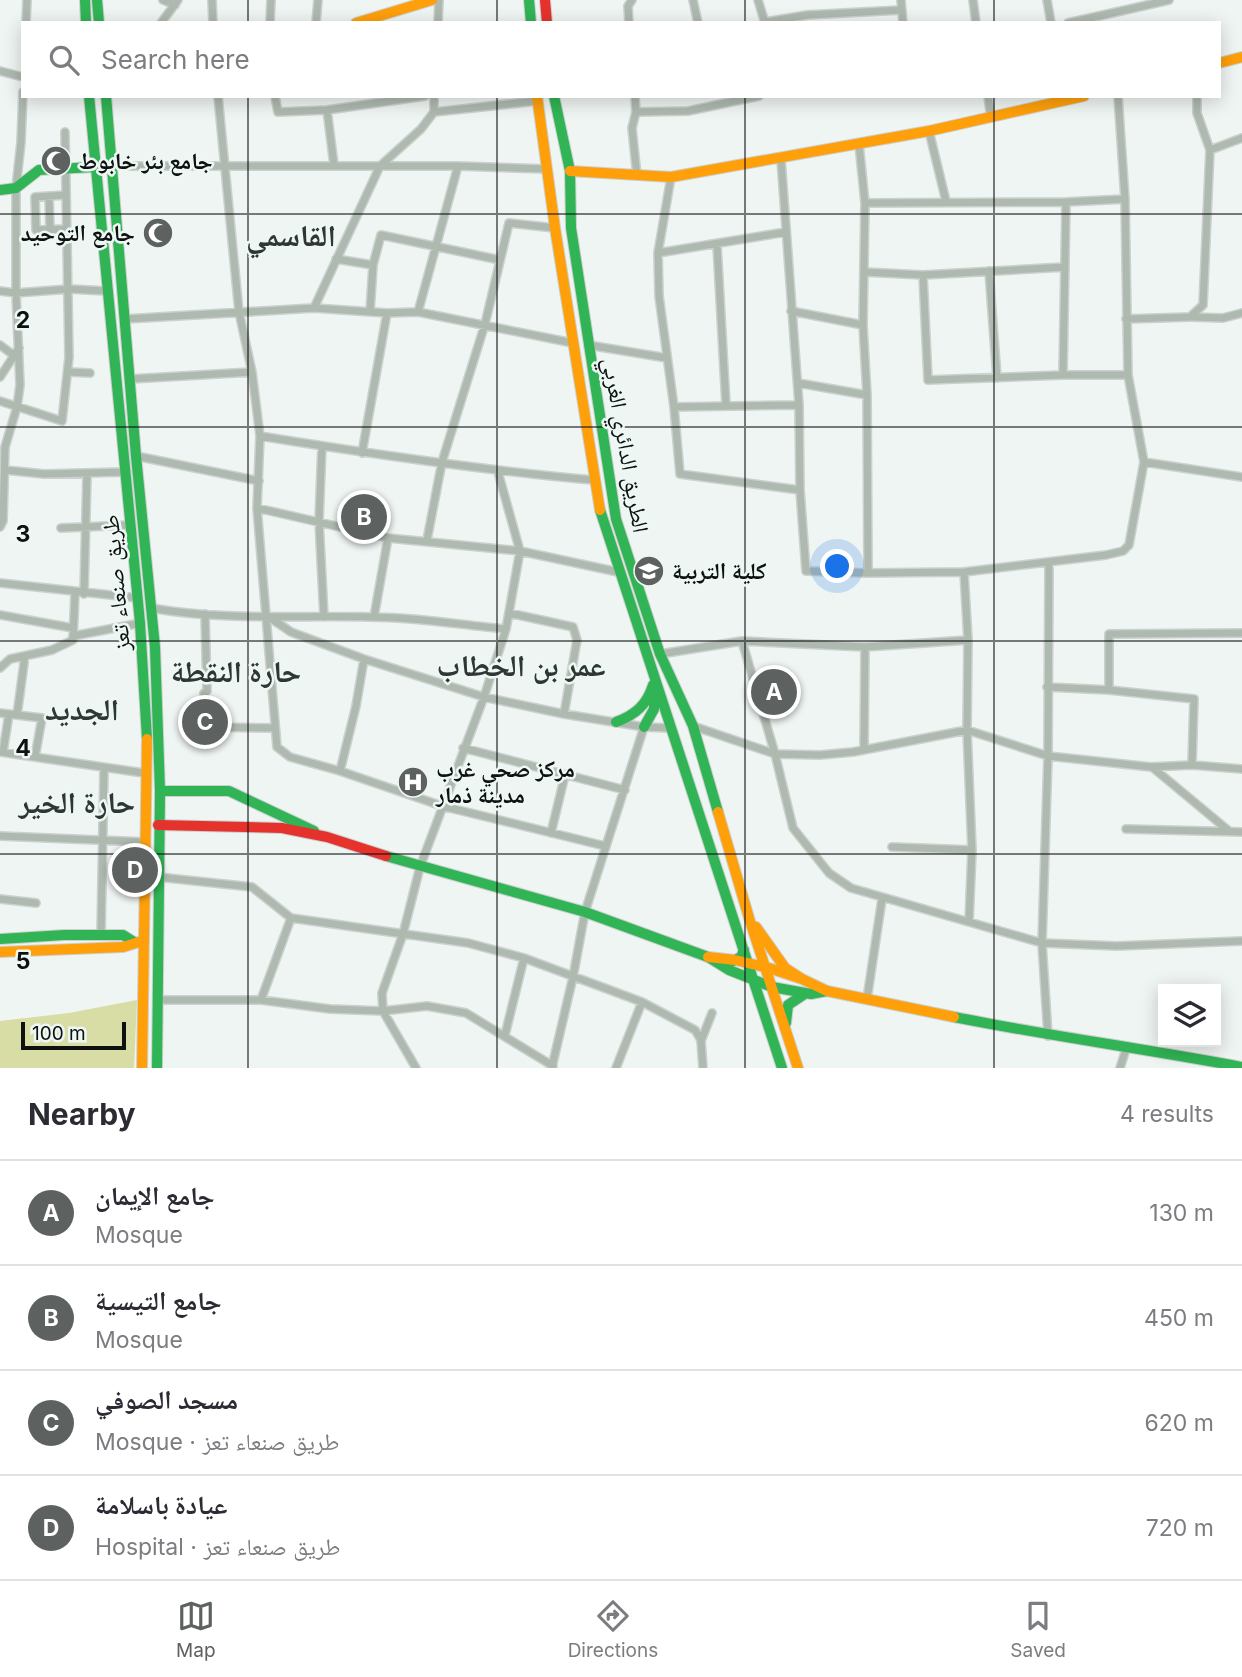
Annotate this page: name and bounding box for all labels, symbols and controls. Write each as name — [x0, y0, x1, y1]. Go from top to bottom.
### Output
search box — [21, 21, 1221, 98]
icon: search — [45, 41, 83, 79]
text: Search here — [101, 44, 250, 75]
mosque icon: جامع بئر خابوط — [39, 144, 73, 178]
place label: جامع بئر خابوط — [79, 147, 213, 176]
mosque icon: جامع التوحيد — [141, 216, 175, 250]
district label: القاسمي — [246, 217, 336, 259]
place label: جامع التوحيد — [21, 219, 135, 248]
text: 2 — [16, 306, 30, 334]
street label: الطريق الدائري الغربي — [592, 355, 655, 536]
pin: B — [341, 491, 387, 543]
street label: طريق صنعاء تعز — [96, 514, 136, 653]
text: 3 — [16, 520, 30, 548]
your location — [820, 549, 854, 583]
school or university icon: كلية التربية — [632, 554, 666, 588]
place label: كلية التربية — [672, 557, 766, 585]
district label: عمر بن الخطاب — [437, 647, 605, 684]
district label: حارة النقطة — [171, 653, 301, 689]
pin: A — [751, 666, 797, 718]
district label: الجديد — [45, 691, 119, 727]
pin: C — [182, 696, 228, 748]
text: 4 — [15, 734, 31, 762]
place label: مركز صحي غرب مدينة ذمار — [435, 755, 575, 809]
hospital icon: مركز صحي غرب مدينة ذمار — [396, 765, 430, 799]
district label: حارة الخير — [17, 784, 135, 820]
pin: D — [112, 844, 158, 896]
text: 5 — [16, 947, 30, 975]
map controls — [1158, 984, 1221, 1047]
button: layers — [1158, 984, 1221, 1047]
scale bar — [21, 1019, 126, 1051]
text: 100 m — [32, 1022, 86, 1045]
text: Nearby — [28, 1096, 136, 1132]
text: 4 results — [1120, 1100, 1214, 1128]
text: جامع الإيمان — [95, 1180, 215, 1211]
text: A — [42, 1199, 60, 1227]
text: 130 m — [1149, 1199, 1214, 1227]
text: Mosque — [95, 1221, 183, 1249]
text: جامع التيسية — [95, 1285, 222, 1316]
text: B — [43, 1304, 59, 1332]
text: 450 m — [1144, 1304, 1214, 1332]
text: Mosque — [95, 1326, 183, 1354]
text: مسجد الصوفي — [95, 1384, 238, 1415]
text: C — [42, 1409, 60, 1437]
text: 620 m — [1145, 1409, 1214, 1437]
text: Mosque · طريق صنعاء تعز — [95, 1428, 339, 1456]
text: عيادة باسلامة — [95, 1489, 227, 1520]
text: D — [43, 1514, 59, 1542]
text: 720 m — [1146, 1514, 1214, 1542]
text: Hospital · طريق صنعاء تعز — [95, 1533, 340, 1561]
tab: Map — [176, 1597, 216, 1662]
tab: Directions — [568, 1597, 658, 1662]
tab: Saved — [1010, 1597, 1066, 1662]

